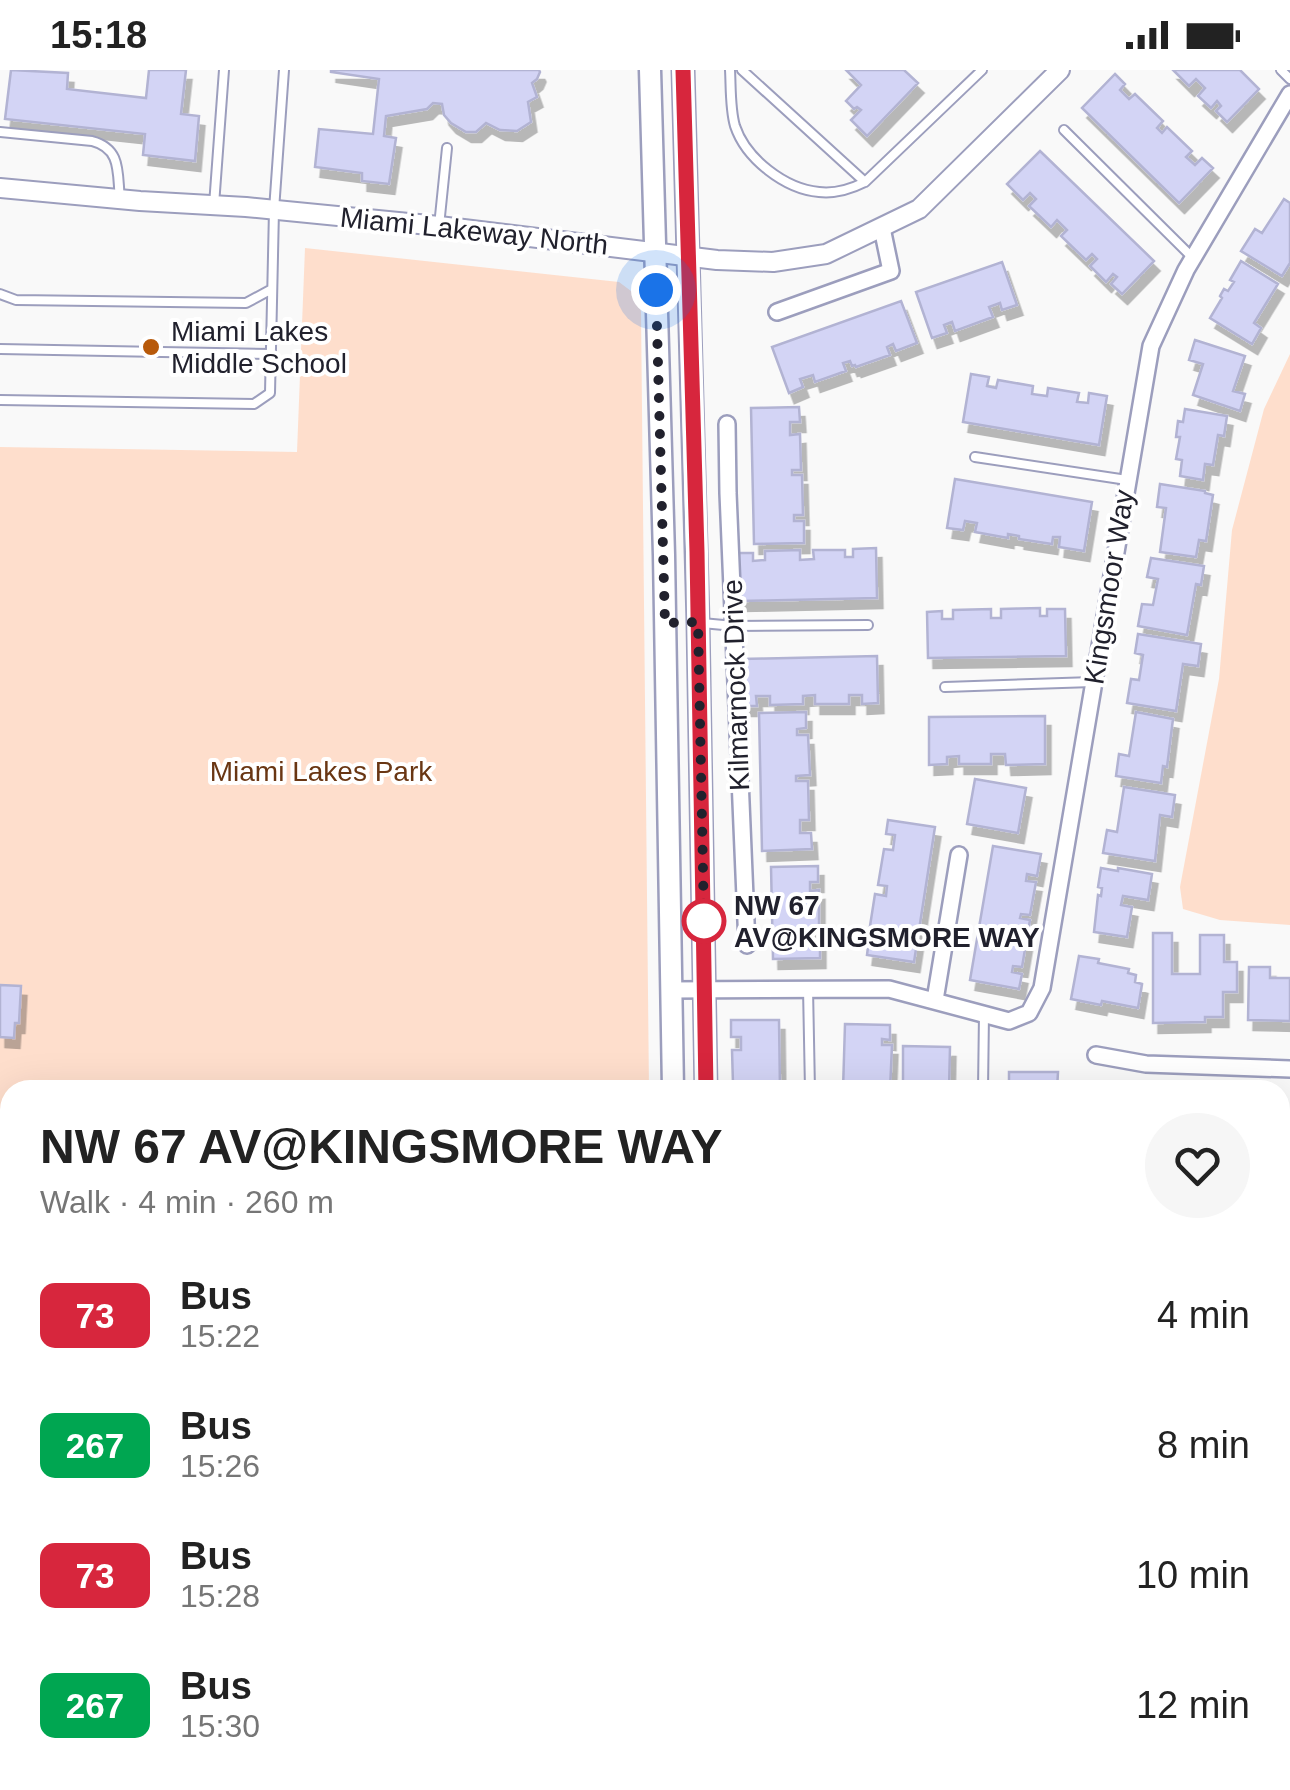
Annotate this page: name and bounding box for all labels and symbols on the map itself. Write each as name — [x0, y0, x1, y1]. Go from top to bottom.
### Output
street label: Miami Lakeway North — [339, 202, 609, 260]
your location — [631, 265, 681, 315]
place label: Miami Lakes Middle School — [171, 316, 347, 379]
marker: Miami Lakes Middle School — [140, 336, 162, 358]
street label: Kingsmoor Way — [1078, 487, 1140, 687]
street label: Kilmarnock Drive — [717, 579, 755, 791]
park label: Miami Lakes Park — [210, 756, 433, 787]
place label: NW 67 AV@KINGSMORE WAY — [734, 890, 1040, 953]
marker: NW 67 AV@KINGSMORE WAY — [683, 900, 725, 942]

